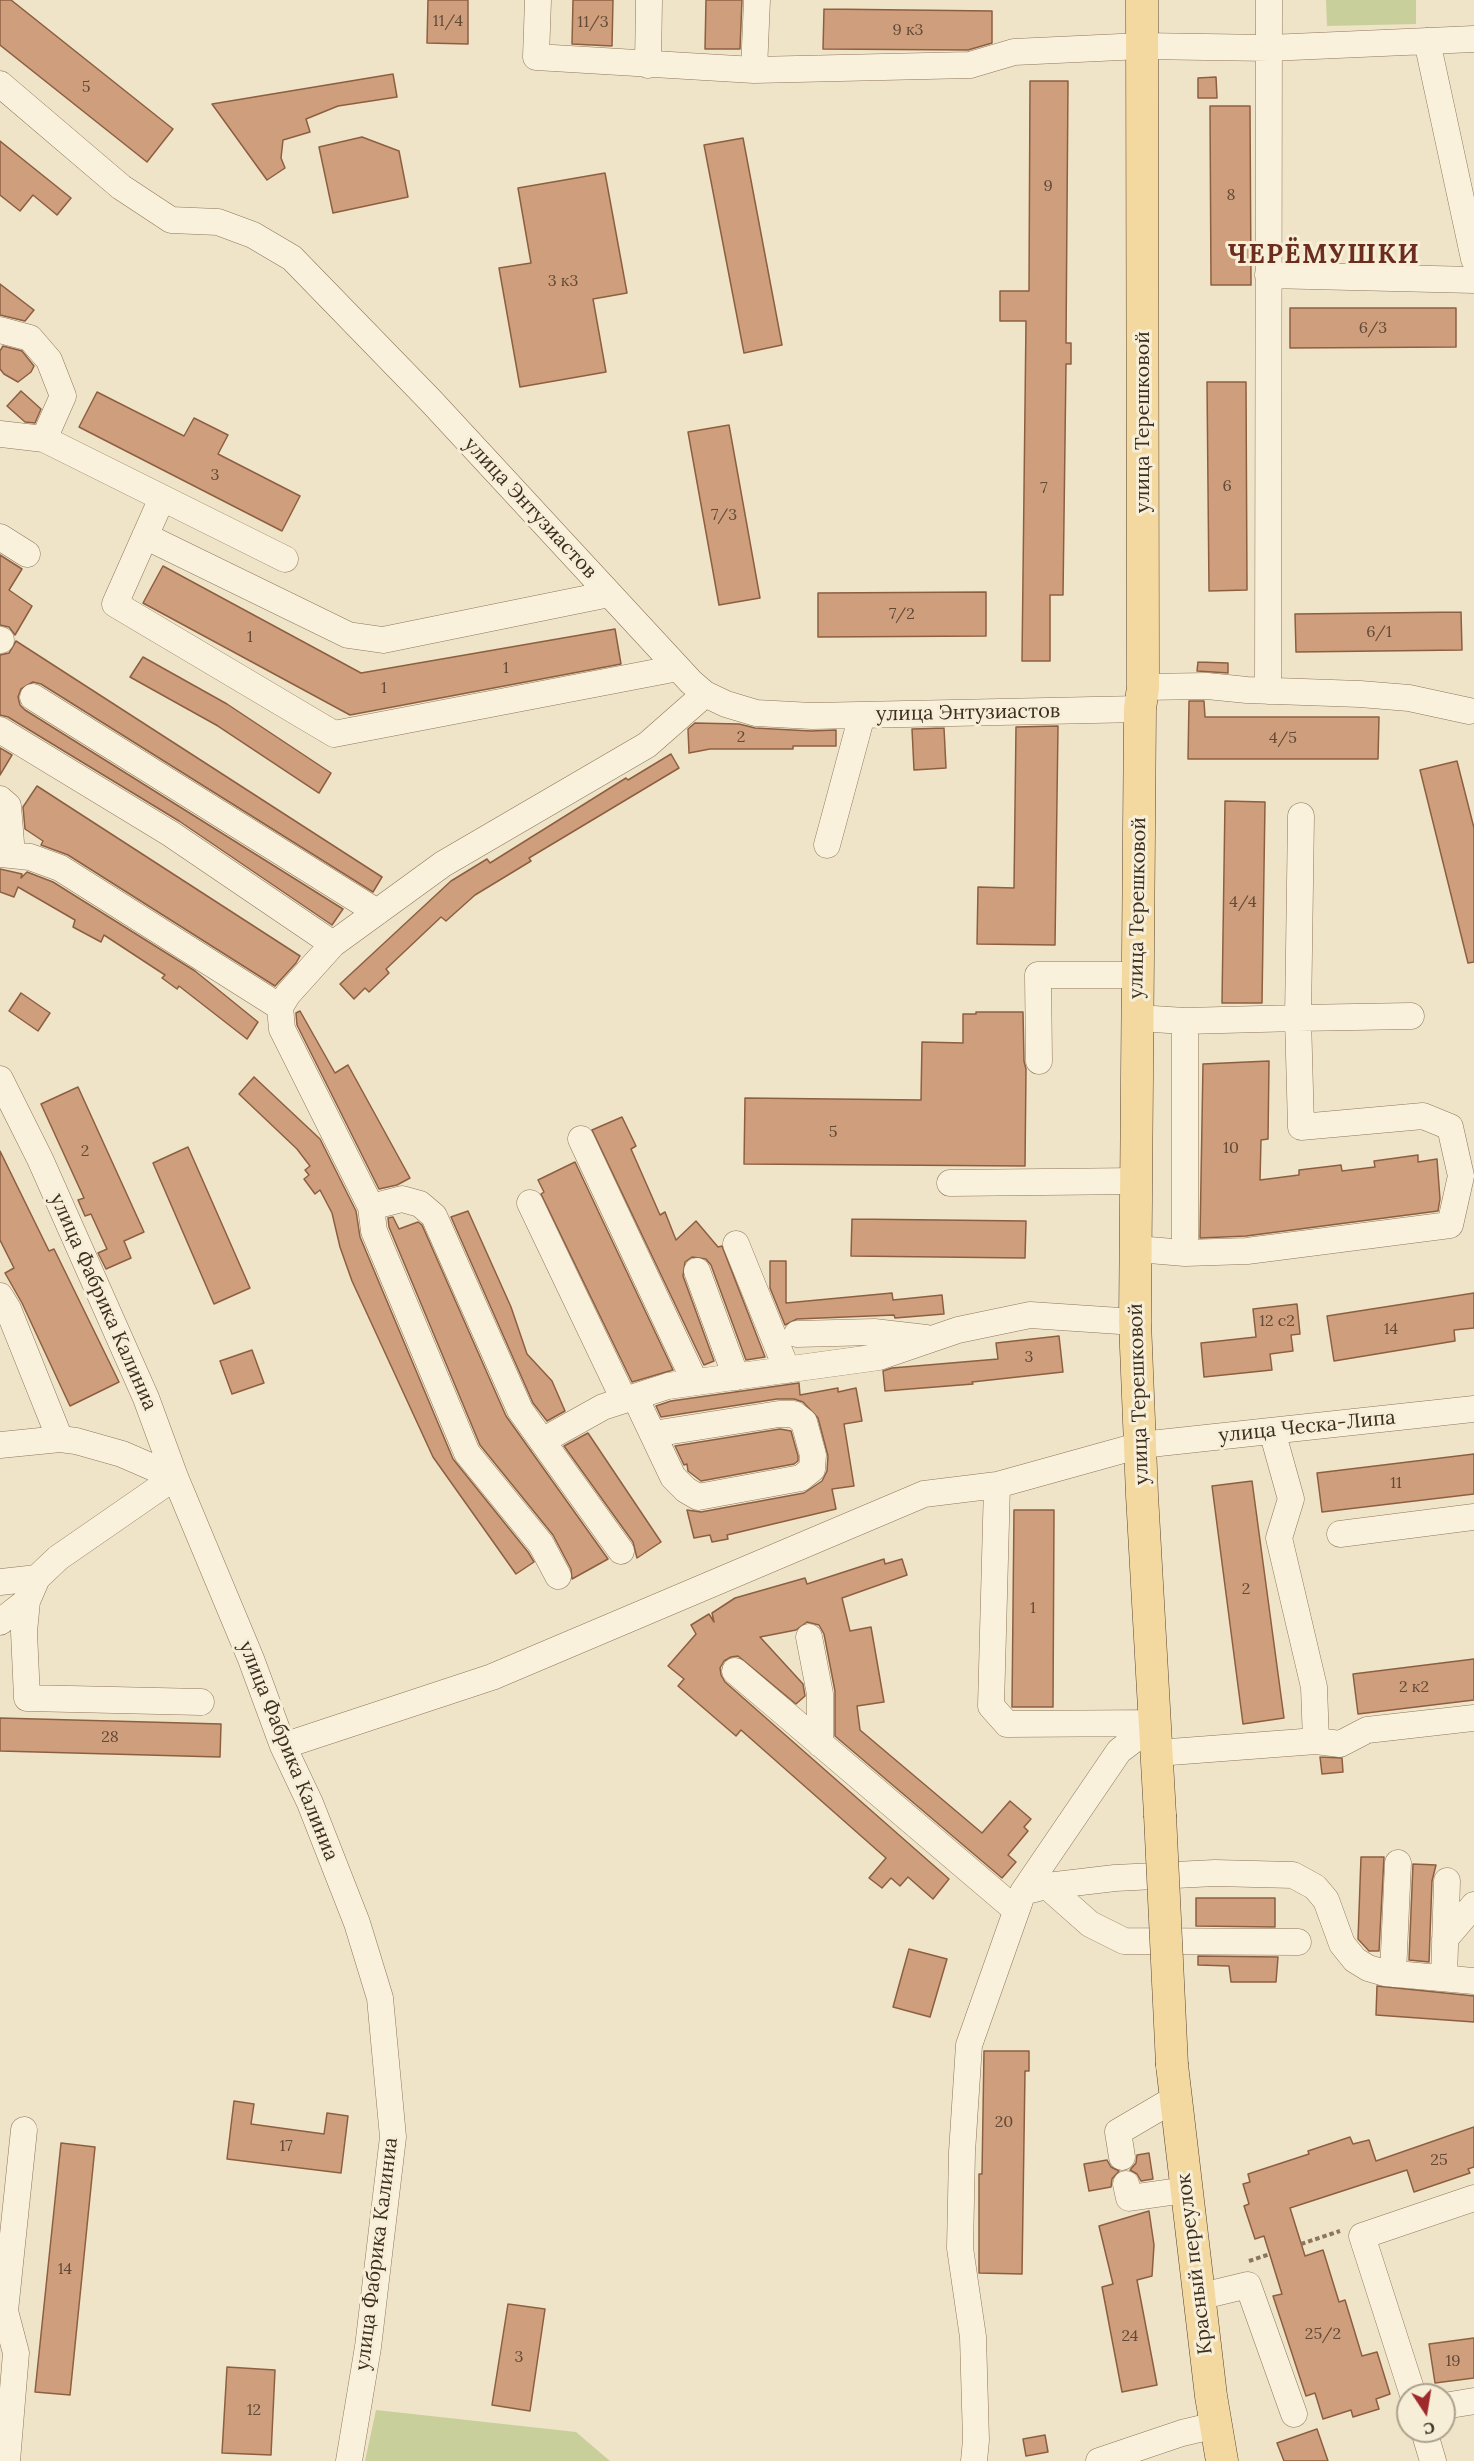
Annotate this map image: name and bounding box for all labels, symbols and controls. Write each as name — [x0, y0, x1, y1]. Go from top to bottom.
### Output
house number: 11/4 — [433, 11, 463, 31]
house number: 11/3 — [577, 12, 609, 32]
house number: 9 к3 — [893, 20, 923, 40]
house number: 5 — [82, 77, 90, 97]
house number: 9 — [1043, 176, 1053, 196]
house number: 8 — [1227, 185, 1235, 205]
district label: ЧЕРЁМУШКИ — [1228, 240, 1420, 272]
house number: 3 к3 — [548, 271, 578, 291]
house number: 6/3 — [1359, 318, 1387, 338]
street label: улица Терешковой — [1131, 331, 1155, 513]
street label: улица Энтузиастов — [458, 432, 602, 584]
house number: 3 — [211, 465, 219, 485]
house number: 6 — [1222, 476, 1232, 496]
house number: 7 — [1040, 478, 1048, 498]
house number: 7/3 — [711, 505, 737, 525]
house number: 7/2 — [889, 604, 915, 624]
house number: 6/1 — [1366, 622, 1392, 642]
house number: 1 — [247, 627, 253, 647]
house number: 1 — [503, 658, 509, 678]
house number: 1 — [381, 678, 387, 698]
street label: улица Энтузиастов — [876, 699, 1060, 727]
house number: 2 — [737, 727, 745, 747]
house number: 4/5 — [1269, 728, 1297, 748]
street label: улица Терешковой — [1124, 817, 1152, 999]
house number: 4/4 — [1229, 892, 1257, 912]
house number: 5 — [829, 1122, 837, 1142]
house number: 10 — [1223, 1138, 1239, 1158]
house number: 2 — [81, 1141, 89, 1161]
street label: улица Фабрика Калиниа — [44, 1190, 162, 1414]
street label: улица Терешковой — [1124, 1303, 1154, 1485]
house number: 12 с2 — [1259, 1311, 1295, 1331]
house number: 14 — [1384, 1319, 1398, 1339]
house number: 3 — [1025, 1347, 1033, 1367]
street label: улица Ческа-Липа — [1217, 1406, 1397, 1448]
house number: 11 — [1390, 1473, 1402, 1493]
house number: 2 — [1242, 1579, 1250, 1599]
house number: 1 — [1030, 1598, 1036, 1618]
street label: улица Фабрика Калиниа — [233, 1638, 343, 1864]
house number: 2 к2 — [1399, 1677, 1429, 1697]
house number: 28 — [101, 1727, 119, 1747]
house number: 20 — [995, 2112, 1013, 2132]
house number: 17 — [279, 2136, 293, 2156]
street label: улица Фабрика Калиниа — [351, 2136, 403, 2372]
house number: 25 — [1430, 2150, 1448, 2170]
street label: Красный переулок — [1172, 2172, 1218, 2356]
house number: 14 — [58, 2259, 72, 2279]
house number: 25/2 — [1305, 2324, 1341, 2344]
house number: 24 — [1122, 2326, 1138, 2346]
house number: 3 — [515, 2347, 523, 2367]
house number: 19 — [1445, 2351, 1461, 2371]
north arrow — [1396, 2383, 1456, 2443]
house number: 12 — [247, 2400, 261, 2420]
text: С — [1422, 2418, 1437, 2440]

